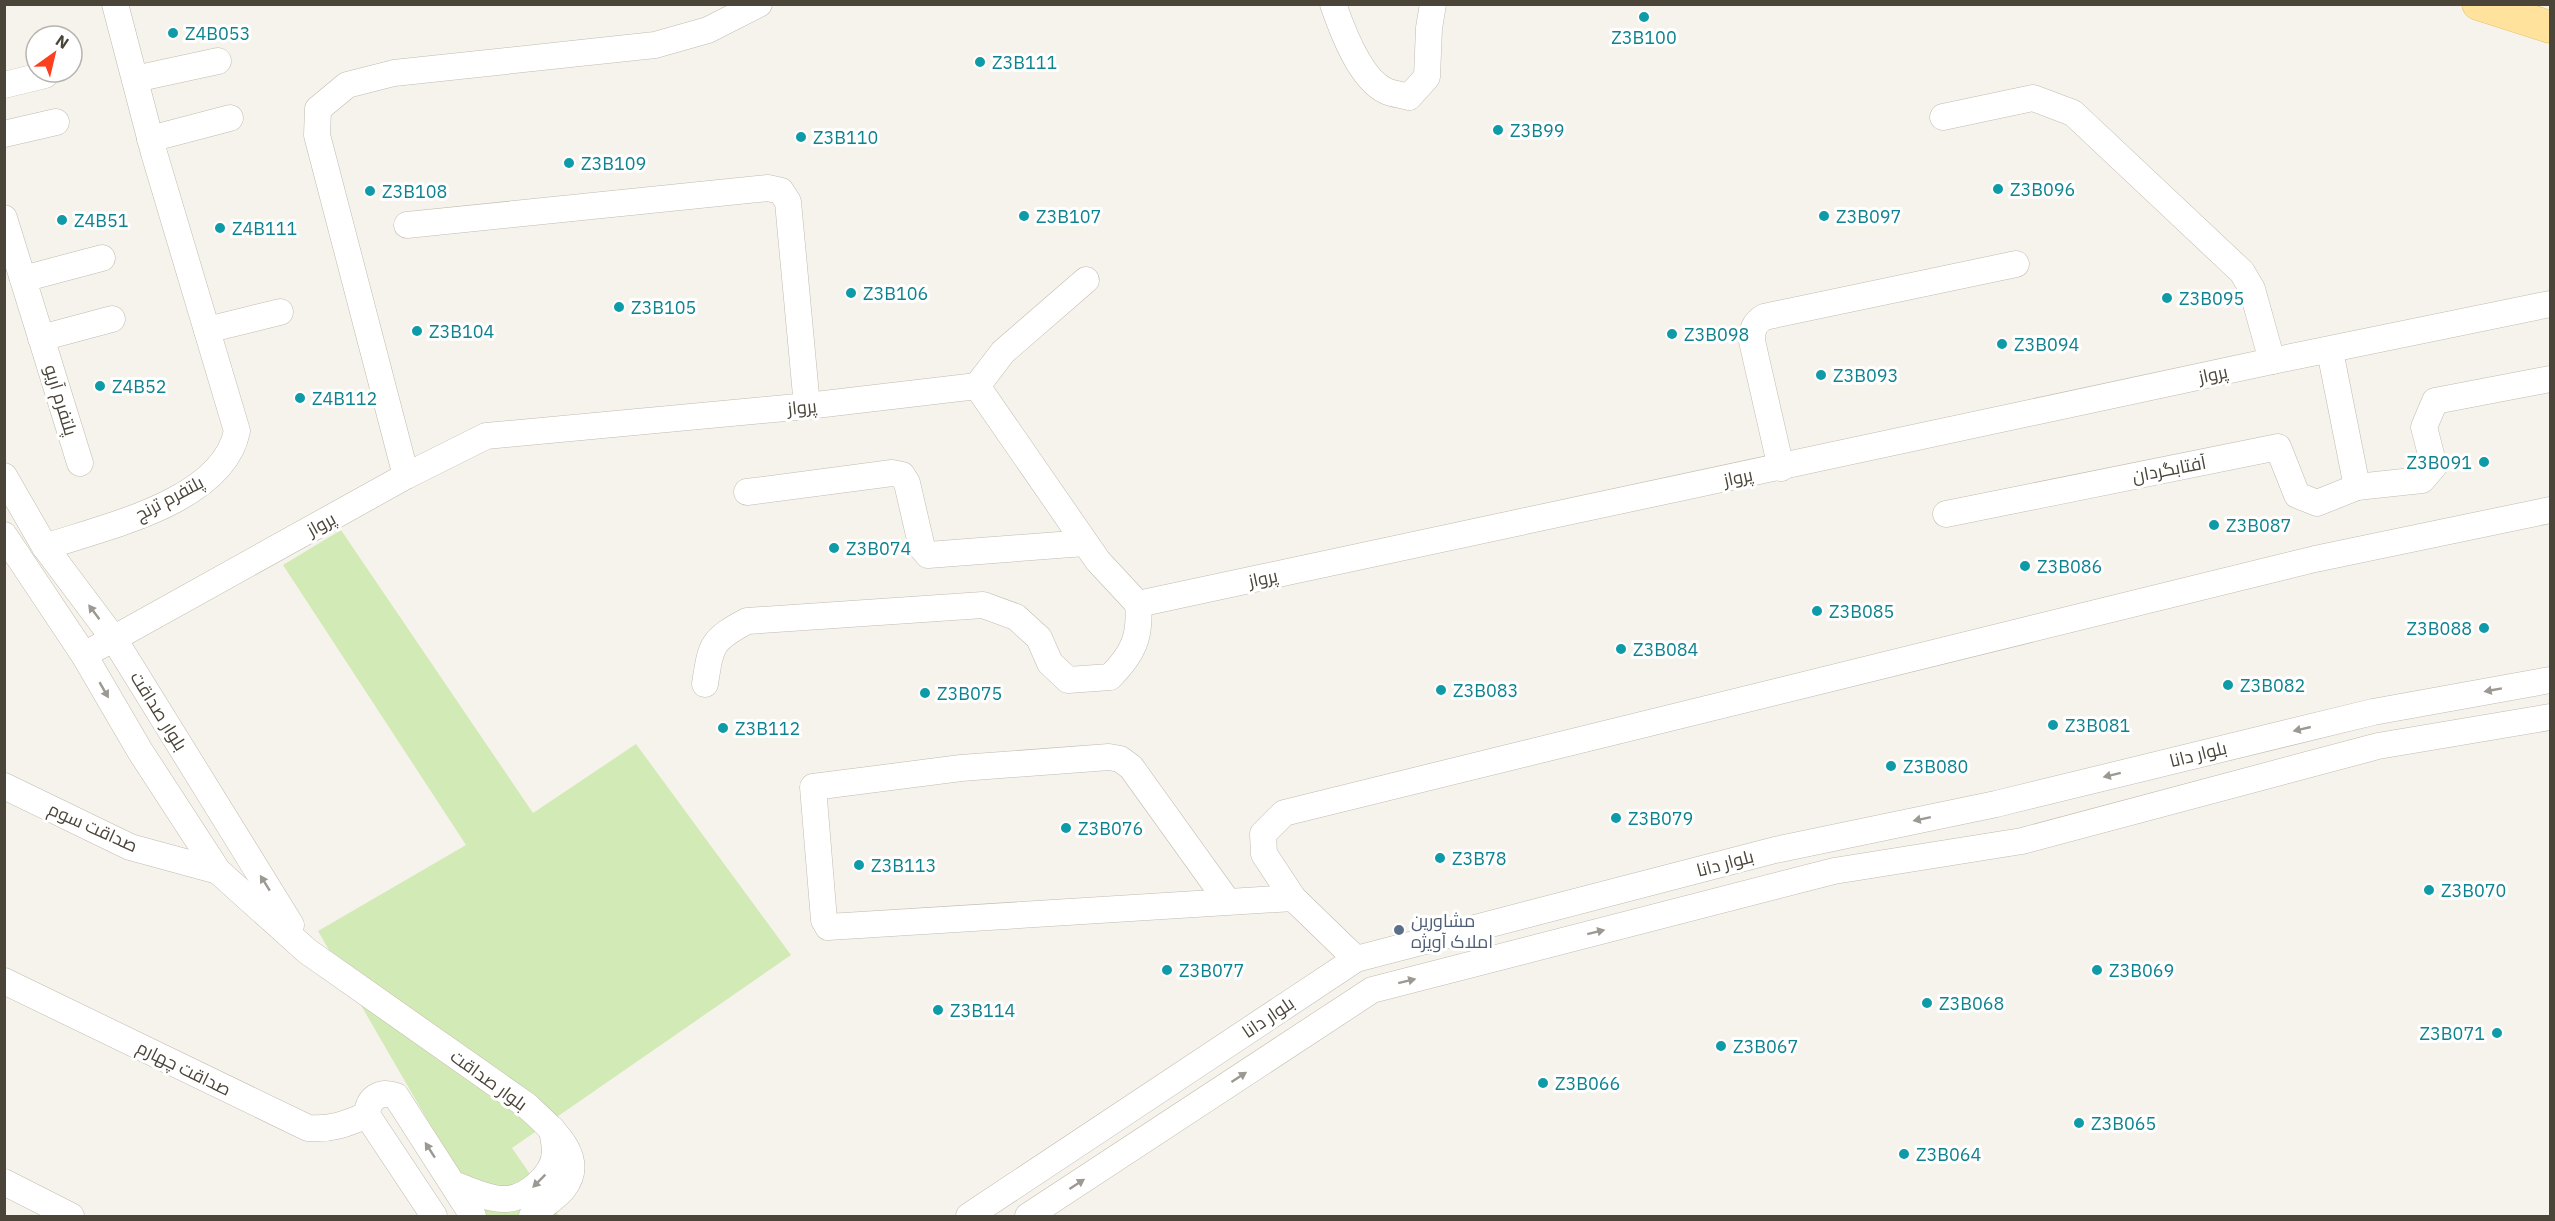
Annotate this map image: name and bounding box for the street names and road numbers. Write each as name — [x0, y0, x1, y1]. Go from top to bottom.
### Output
street label: پرواز — [2195, 360, 2230, 390]
street label: پلتفرم آریو — [38, 362, 83, 439]
street label: پرواز — [785, 394, 818, 421]
street label: آفتابگردان — [2130, 451, 2208, 487]
street label: پرواز — [1720, 463, 1755, 493]
street label: پلتفرم ترنج — [131, 470, 208, 526]
street label: پرواز — [302, 507, 340, 543]
street label: پرواز — [1245, 564, 1280, 594]
street label: بلوار صداقت — [126, 667, 192, 755]
street label: بلوار دانا — [2167, 736, 2229, 772]
street label: صداقت سوم — [44, 797, 141, 858]
street label: بلوار دانا — [1694, 844, 1756, 882]
street label: بلوار دانا — [1237, 991, 1299, 1043]
street label: صداقت چهارم — [133, 1035, 235, 1102]
street label: بلوار صداقت — [446, 1044, 532, 1116]

